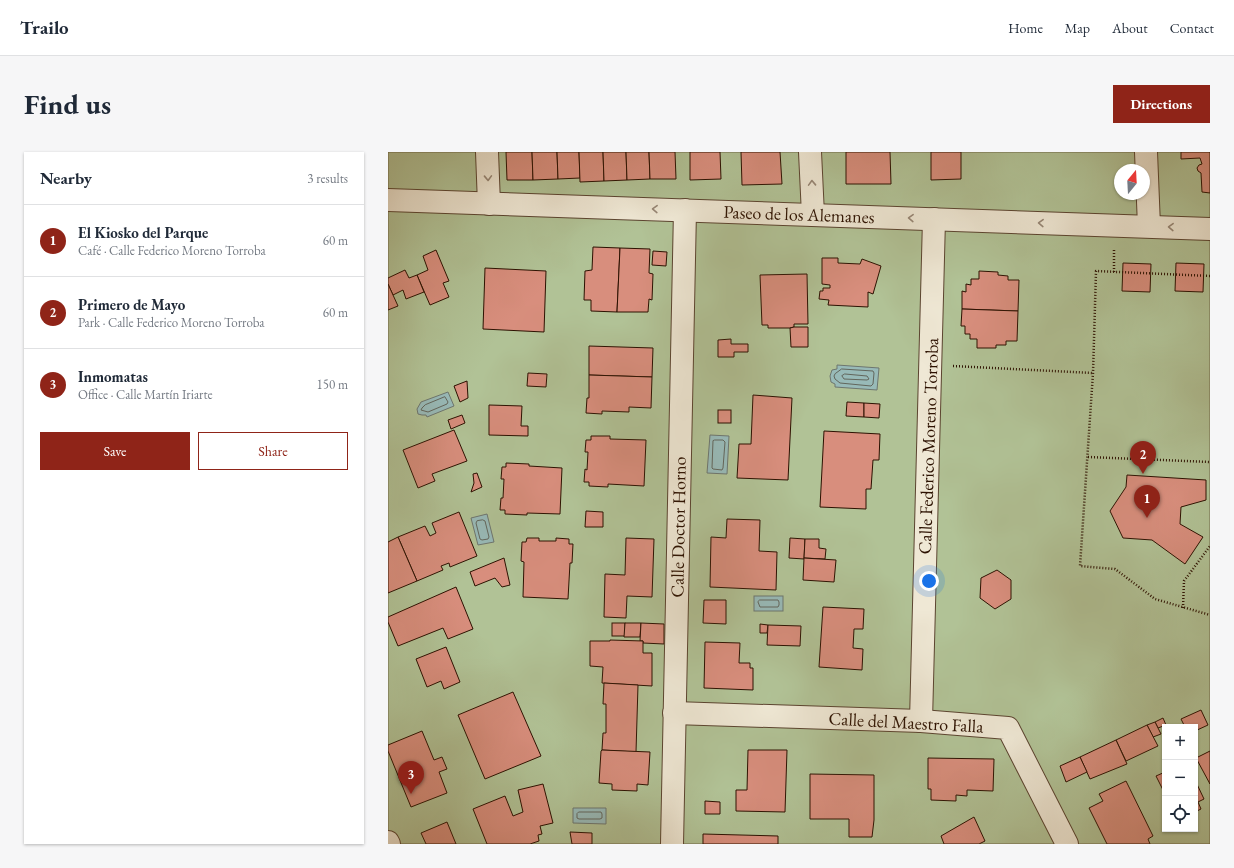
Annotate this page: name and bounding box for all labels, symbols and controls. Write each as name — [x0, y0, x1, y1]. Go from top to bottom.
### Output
text: Trailo — [20, 15, 69, 40]
text: Home — [1008, 19, 1043, 37]
text: Map — [1065, 19, 1090, 37]
text: About — [1112, 19, 1148, 37]
text: Contact — [1170, 19, 1214, 37]
button: Directions — [1113, 85, 1210, 123]
text: Find us — [24, 86, 111, 122]
north arrow — [1114, 164, 1150, 200]
text: Nearby — [40, 167, 92, 189]
text: 3 results — [307, 170, 348, 187]
one-way arrow — [484, 175, 493, 181]
one-way arrow — [807, 180, 816, 186]
street label: Paseo de los Alemanes — [723, 200, 875, 228]
one-way arrow — [652, 205, 658, 214]
one-way arrow — [908, 214, 914, 222]
one-way arrow — [1038, 218, 1044, 227]
text: El Kiosko del Parque — [78, 223, 208, 242]
one-way arrow — [1168, 223, 1174, 231]
text: 1 — [50, 232, 56, 249]
text: 60 m — [323, 232, 348, 249]
text: Café · Calle Federico Moreno Torroba — [78, 242, 266, 259]
text: Primero de Mayo — [78, 295, 185, 314]
text: 2 — [50, 304, 56, 321]
text: 60 m — [323, 304, 348, 321]
text: Park · Calle Federico Moreno Torroba — [78, 314, 264, 331]
street label: Calle Federico Moreno Torroba — [913, 337, 943, 555]
text: Inmomatas — [78, 367, 148, 386]
text: 3 — [50, 376, 56, 393]
text: 150 m — [317, 376, 348, 393]
text: Office · Calle Martín Iriarte — [78, 386, 213, 403]
button: Save — [40, 432, 190, 470]
button: Share — [198, 432, 348, 470]
pin: 2 — [1130, 441, 1156, 474]
street label: Calle Doctor Horno — [665, 456, 691, 598]
pin: 1 — [1134, 485, 1160, 518]
your location — [919, 571, 939, 591]
street label: Calle del Maestro Falla — [828, 706, 985, 738]
map controls — [1162, 724, 1198, 832]
button: + — [1162, 724, 1198, 760]
button: − — [1162, 760, 1198, 796]
pin: 3 — [398, 761, 424, 794]
button: locate — [1162, 796, 1198, 832]

